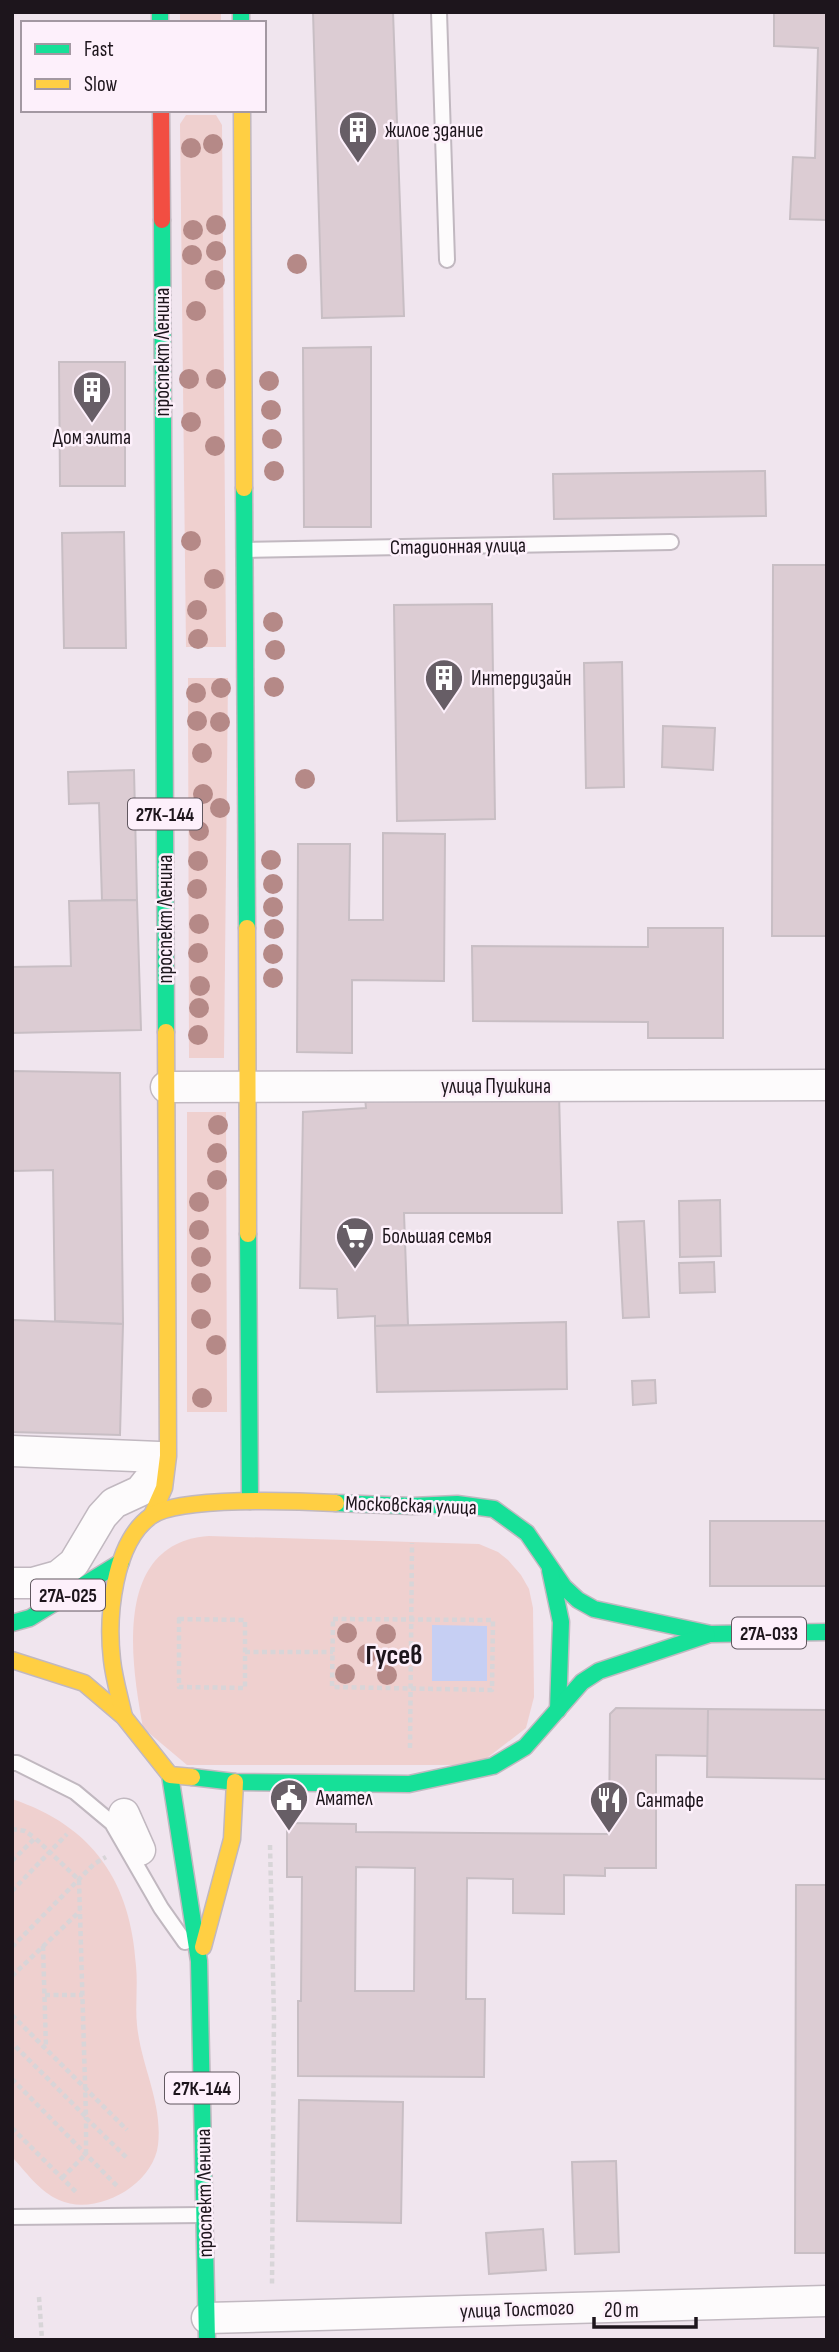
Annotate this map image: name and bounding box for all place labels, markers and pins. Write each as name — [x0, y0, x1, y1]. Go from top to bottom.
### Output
building icon: жилое здание — [337, 109, 379, 164]
place label: жилое здание — [385, 118, 483, 143]
building icon: Дом элита — [71, 369, 113, 424]
place label: Дом элита — [53, 425, 131, 450]
building icon: Интердизайн — [423, 657, 465, 712]
place label: Интердизайн — [471, 666, 572, 691]
supermarket icon: Большая семья — [334, 1215, 376, 1270]
place label: Большая семья — [382, 1224, 492, 1249]
public building icon: Амател — [268, 1777, 310, 1832]
restaurant icon: Сантафе — [588, 1779, 630, 1834]
place label: Амател — [315, 1786, 373, 1811]
place label: Сантафе — [636, 1788, 704, 1813]

